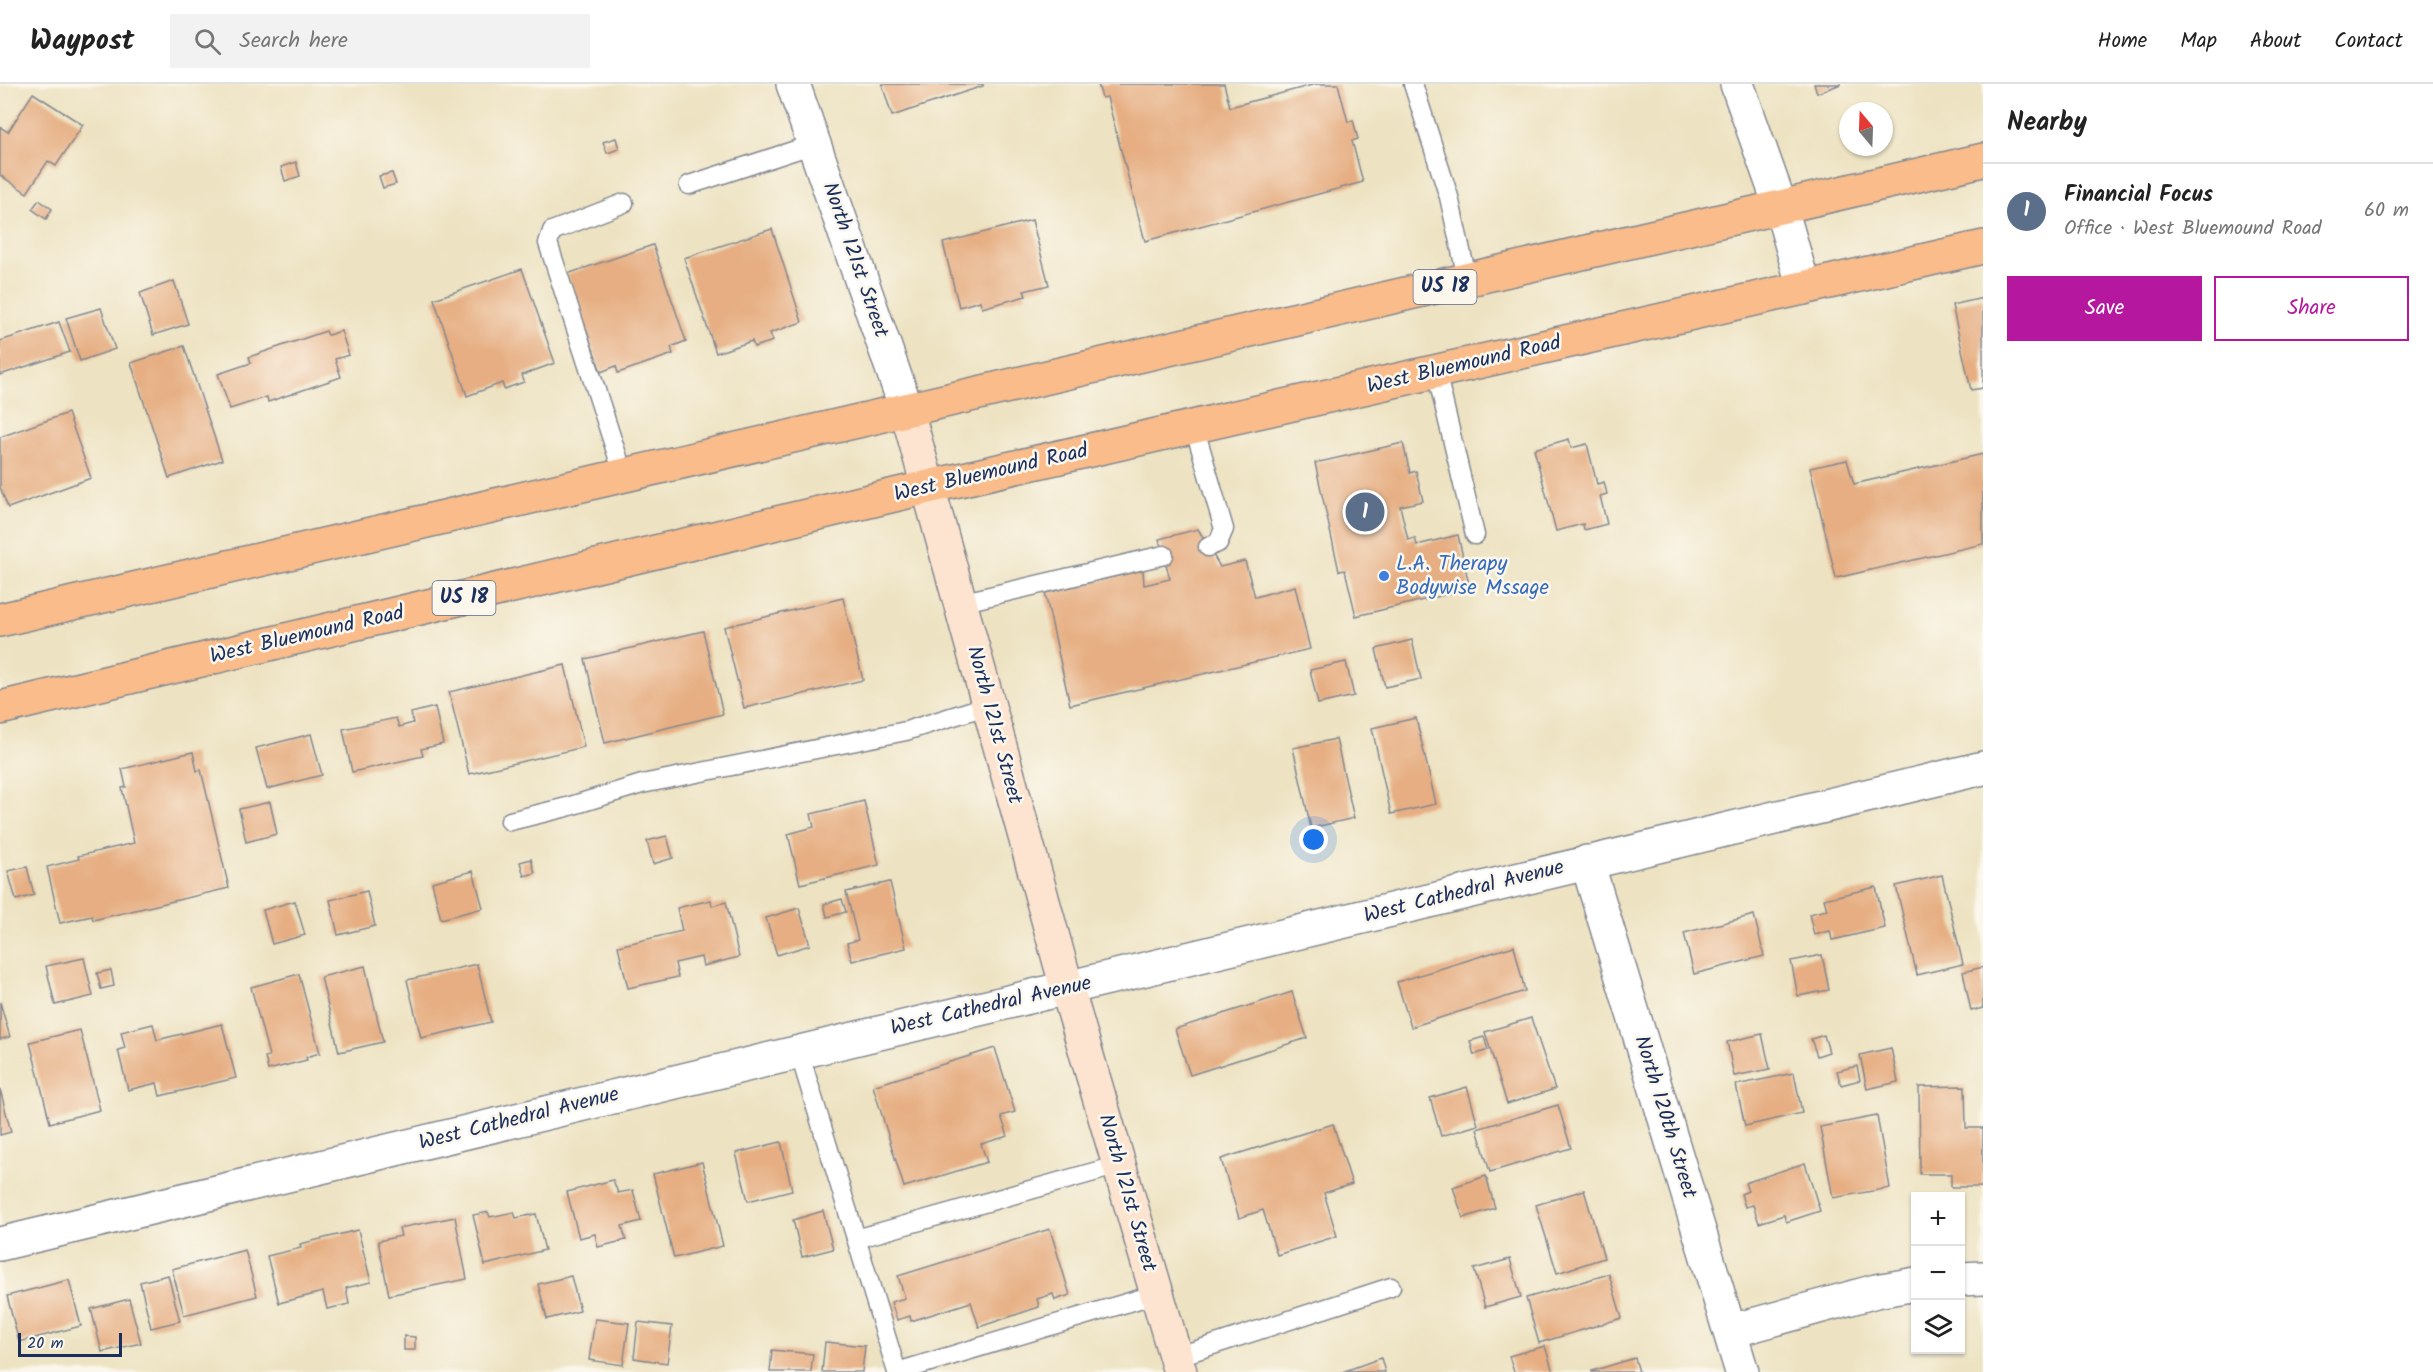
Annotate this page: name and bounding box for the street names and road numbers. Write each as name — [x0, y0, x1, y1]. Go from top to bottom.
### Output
street label: North 121st Street — [813, 178, 897, 343]
road number: US 18 — [1414, 270, 1476, 304]
street label: West Bluemound Road — [1364, 327, 1565, 403]
street label: West Bluemound Road — [891, 435, 1092, 511]
road number: US 18 — [432, 581, 496, 615]
street label: West Bluemound Road — [207, 597, 408, 673]
street label: North 121st Street — [957, 642, 1031, 809]
street label: West Cathedral Avenue — [1360, 851, 1568, 933]
street label: West Cathedral Avenue — [887, 967, 1095, 1045]
street label: North 120th Street — [1625, 1031, 1706, 1203]
street label: West Cathedral Avenue — [415, 1078, 623, 1160]
street label: North 121st Street — [1089, 1110, 1166, 1277]

